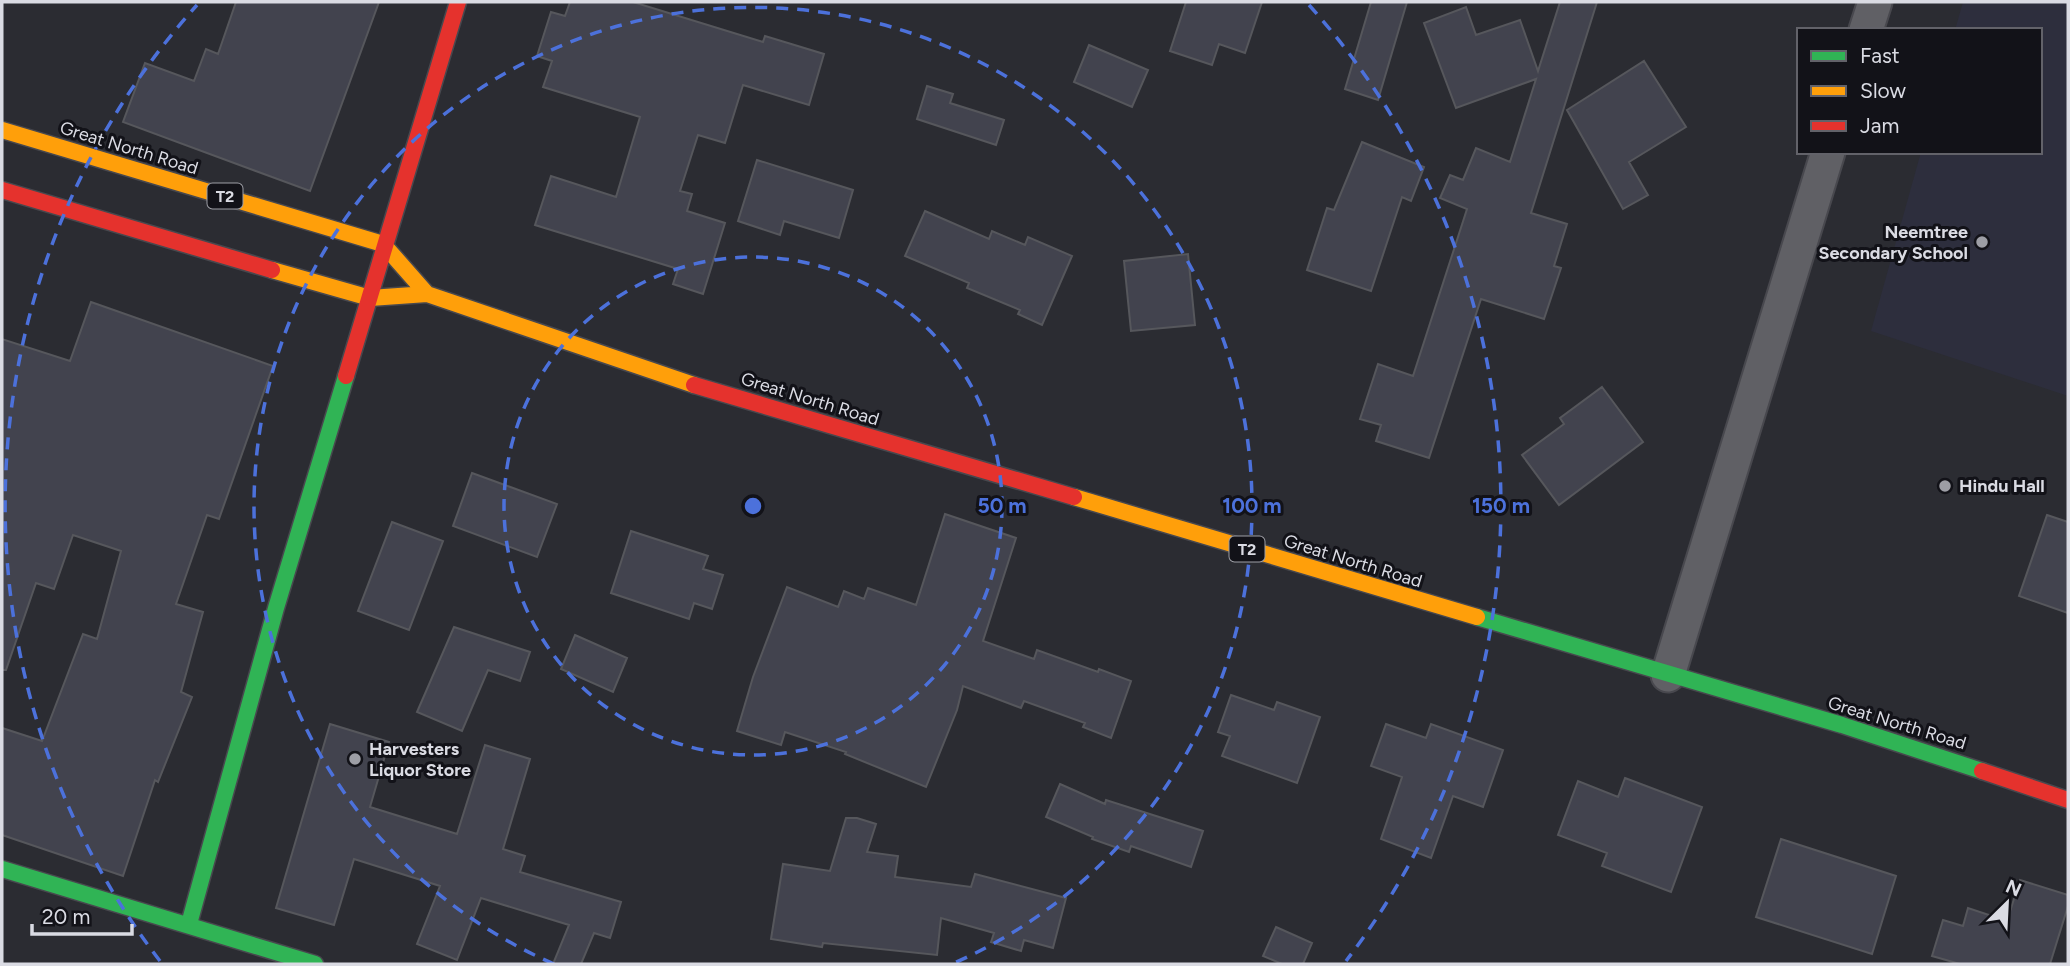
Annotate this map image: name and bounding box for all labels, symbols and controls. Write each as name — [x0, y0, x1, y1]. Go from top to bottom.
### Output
legend — [1797, 28, 2042, 154]
text: Fast — [1860, 43, 1900, 68]
text: Slow — [1860, 78, 1906, 103]
text: Jam — [1860, 113, 1899, 138]
street label: Great North Road — [57, 117, 201, 179]
road number: T2 — [208, 184, 243, 208]
place label: Neemtree Secondary School — [1818, 221, 1968, 264]
marker: Neemtree Secondary School — [1974, 234, 1990, 250]
street label: Great North Road — [738, 368, 882, 430]
place label: Hindu Hall — [1959, 475, 2045, 497]
marker: Hindu Hall — [1937, 478, 1953, 494]
text: 50 m — [977, 493, 1027, 518]
text: 100 m — [1222, 493, 1282, 518]
text: 150 m — [1472, 493, 1530, 518]
centre of rings — [741, 494, 765, 518]
street label: Great North Road — [1281, 530, 1425, 592]
road number: T2 — [1230, 536, 1264, 562]
street label: Great North Road — [1825, 692, 1969, 754]
place label: Harvesters Liquor Store — [369, 738, 471, 781]
marker: Harvesters Liquor Store — [347, 751, 363, 767]
north arrow — [1972, 868, 2042, 938]
text: N — [2002, 874, 2025, 901]
scale bar — [32, 892, 131, 936]
text: 20 m — [42, 904, 90, 929]

